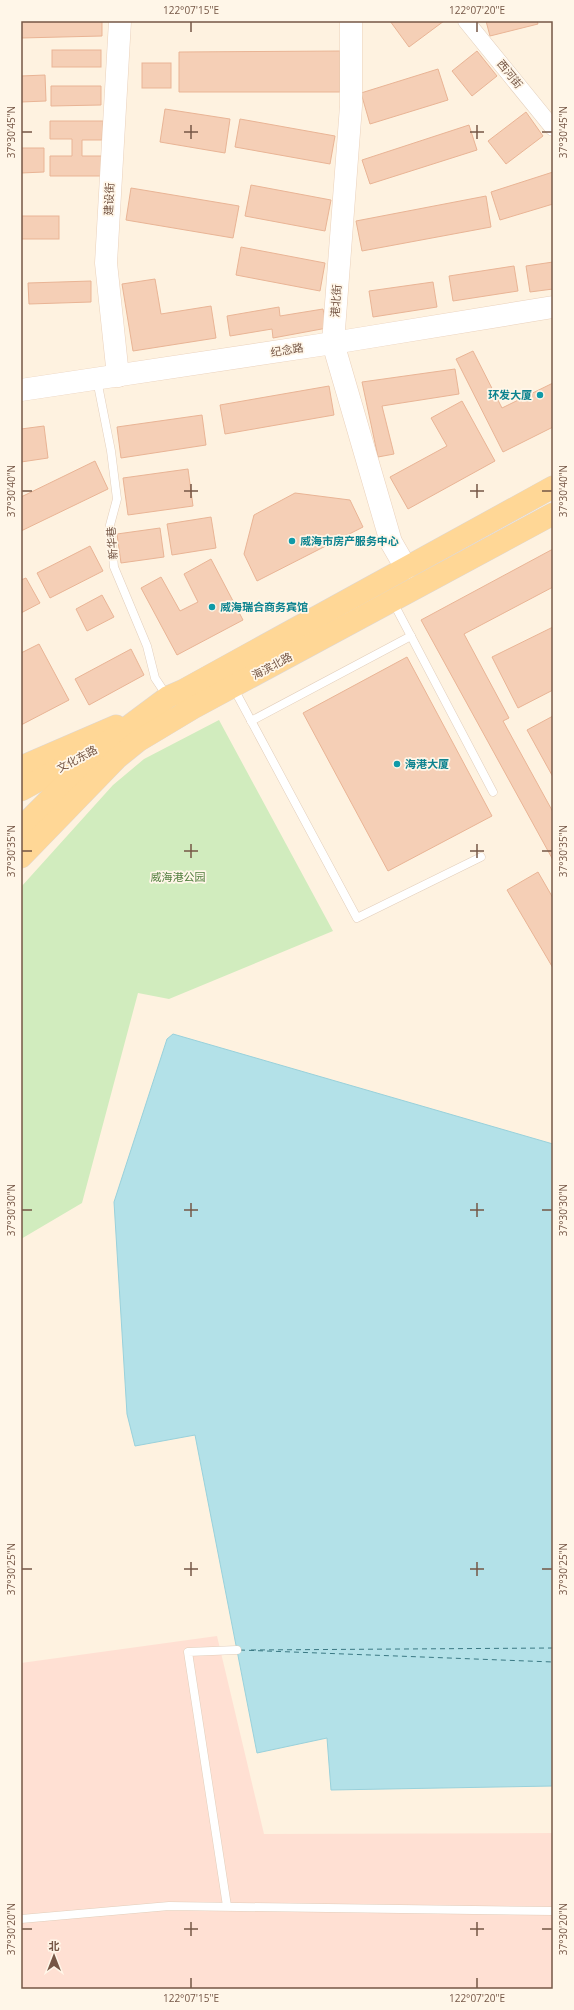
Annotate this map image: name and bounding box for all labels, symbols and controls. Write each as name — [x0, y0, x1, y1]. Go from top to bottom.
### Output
text: 122°07'15"E — [163, 3, 219, 17]
text: 122°07'20"E — [449, 3, 505, 17]
street label: 西河街 — [494, 56, 527, 91]
text: 37°30'45"N — [4, 106, 18, 158]
text: 37°30'45"N — [556, 106, 570, 158]
street label: 建设街 — [100, 182, 117, 216]
street label: 港北街 — [327, 284, 344, 318]
street label: 纪念路 — [269, 340, 304, 359]
place label: 环发大厦 — [488, 387, 532, 402]
marker: 环发大厦 — [535, 390, 545, 400]
text: 37°30'40"N — [4, 465, 18, 517]
text: 37°30'40"N — [556, 465, 570, 517]
street label: 新华巷 — [103, 526, 120, 560]
place label: 威海市房产服务中心 — [300, 533, 399, 548]
marker: 威海市房产服务中心 — [287, 536, 297, 546]
place label: 威海瑞合商务宾馆 — [220, 599, 308, 614]
marker: 威海瑞合商务宾馆 — [207, 602, 217, 612]
street label: 海滨北路 — [249, 649, 295, 683]
street label: 文化东路 — [54, 742, 100, 776]
place label: 海港大厦 — [405, 756, 449, 771]
marker: 海港大厦 — [392, 759, 402, 769]
text: 37°30'35"N — [4, 825, 18, 877]
text: 37°30'35"N — [556, 825, 570, 877]
park label: 威海港公园 — [151, 869, 206, 884]
text: 37°30'30"N — [4, 1184, 18, 1236]
text: 37°30'30"N — [556, 1184, 570, 1236]
text: 37°30'25"N — [4, 1543, 18, 1595]
text: 37°30'25"N — [556, 1543, 570, 1595]
text: 37°30'20"N — [4, 1903, 18, 1955]
text: 37°30'20"N — [556, 1903, 570, 1955]
north arrow — [34, 1936, 74, 1976]
text: 北 — [49, 1938, 60, 1953]
text: 122°07'15"E — [163, 1991, 219, 2005]
text: 122°07'20"E — [449, 1991, 505, 2005]

